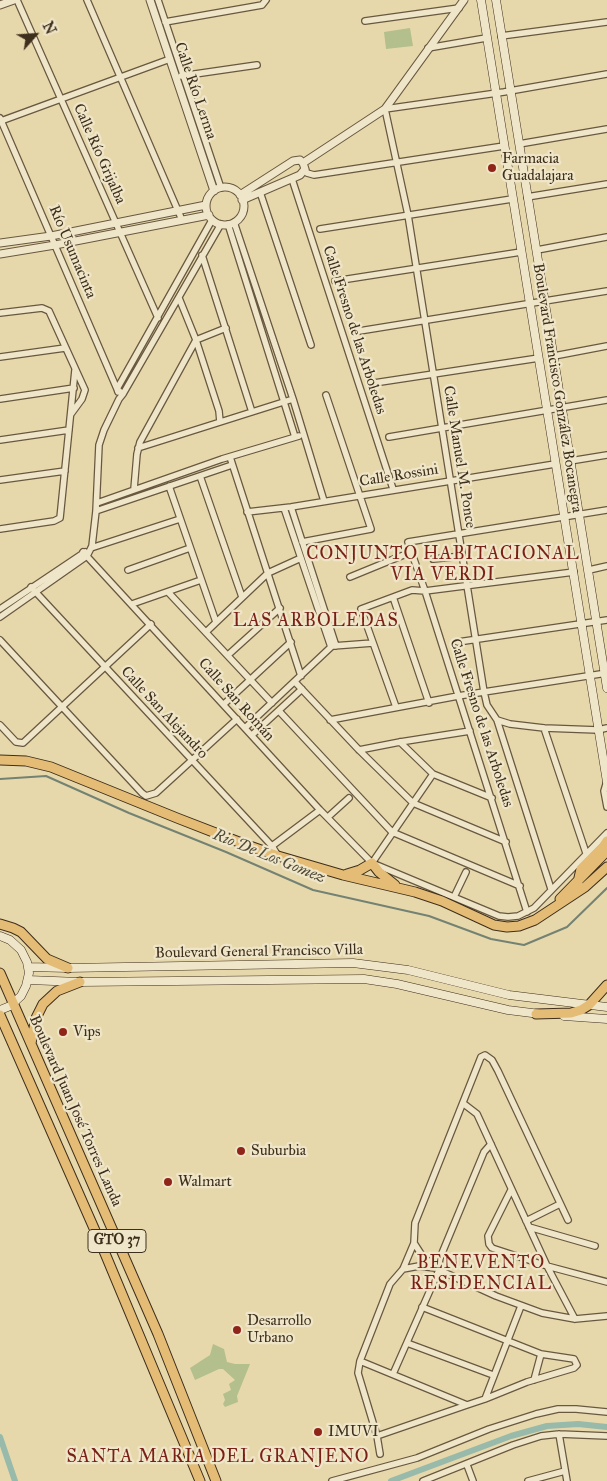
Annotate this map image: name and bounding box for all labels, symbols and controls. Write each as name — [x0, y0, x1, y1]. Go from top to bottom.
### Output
north arrow — [10, 10, 60, 60]
text: N — [39, 19, 59, 37]
street label: Calle Río Lerma — [170, 40, 220, 142]
street label: Calle Río Grijalba — [69, 101, 129, 207]
place label: Farmacia Guadalajara — [502, 150, 573, 185]
marker: Farmacia Guadalajara — [486, 162, 498, 174]
street label: Río Usumacinta — [44, 203, 100, 301]
street label: Calle Fresno de las Arboledas — [318, 243, 390, 417]
street label: Boulevard Francisco González Bocanegra — [528, 262, 586, 514]
street label: Calle Manuel M. Ponce — [439, 385, 479, 529]
street label: Calle Rossini — [358, 461, 440, 491]
district label: CONJUNTO HABITACIONAL VIA VERDI — [304, 544, 582, 586]
district label: LAS ARBOLEDAS — [231, 611, 401, 633]
street label: Calle Fresno de las Arboledas — [445, 636, 517, 810]
street label: Calle San Román — [194, 655, 278, 745]
street label: Calle San Alejandro — [117, 663, 211, 763]
water label: Rio De Los Gomez — [210, 826, 328, 888]
street label: Boulevard General Francisco Villa — [155, 941, 363, 963]
street label: Boulevard Juan José Torres Landa — [25, 1013, 125, 1209]
place label: Vips — [73, 1023, 101, 1041]
marker: Vips — [57, 1026, 69, 1038]
place label: Suburbia — [251, 1142, 306, 1160]
marker: Suburbia — [235, 1145, 247, 1157]
place label: Walmart — [178, 1173, 232, 1191]
marker: Walmart — [162, 1176, 174, 1188]
road number: GTO 37 — [88, 1230, 146, 1252]
district label: BENEVENTO RESIDENCIAL — [409, 1253, 553, 1296]
place label: Desarrollo Urbano — [247, 1312, 311, 1347]
marker: Desarrollo Urbano — [231, 1324, 243, 1336]
place label: IMUVI — [328, 1423, 379, 1441]
marker: IMUVI — [312, 1426, 324, 1438]
district label: SANTA MARIA DEL GRANJENO — [63, 1447, 373, 1469]

